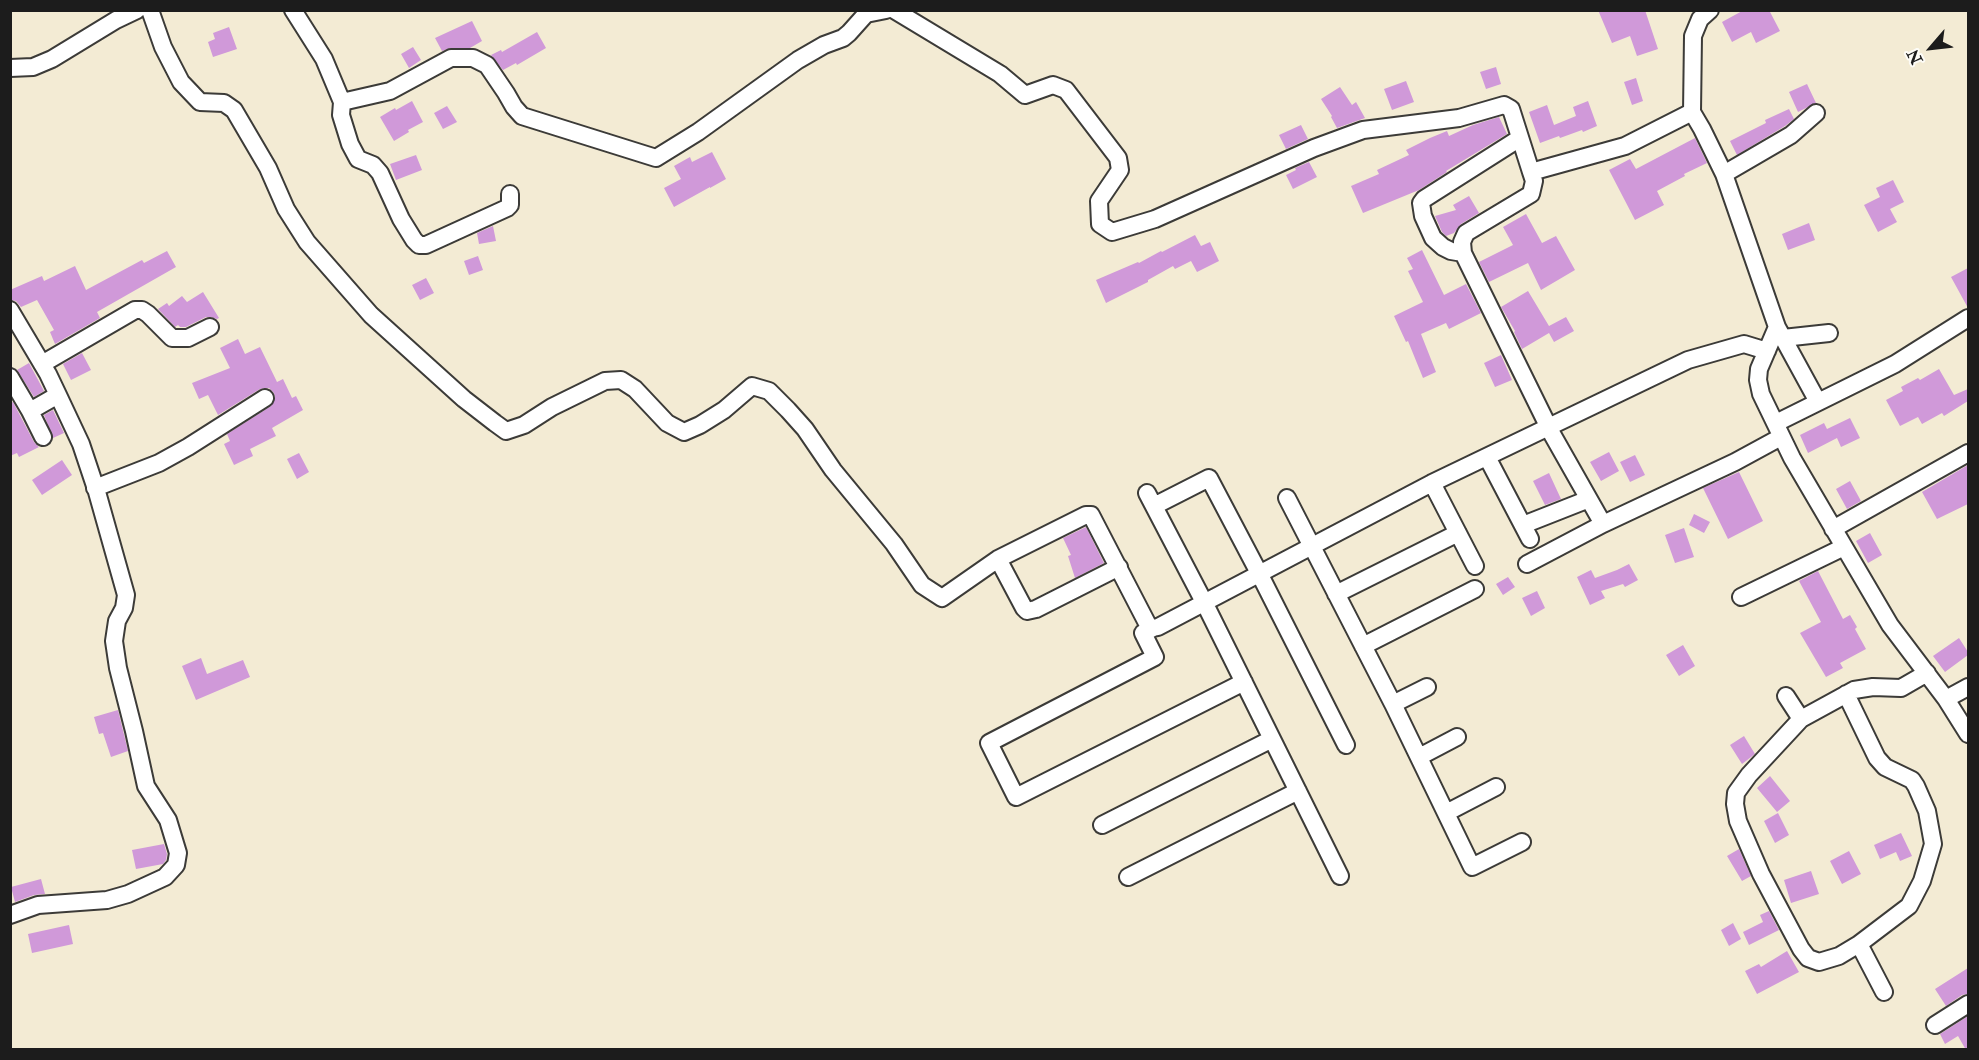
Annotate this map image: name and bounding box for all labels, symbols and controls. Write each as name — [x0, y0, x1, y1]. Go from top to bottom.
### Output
north arrow — [1901, 18, 1961, 78]
text: N — [1903, 45, 1927, 67]

